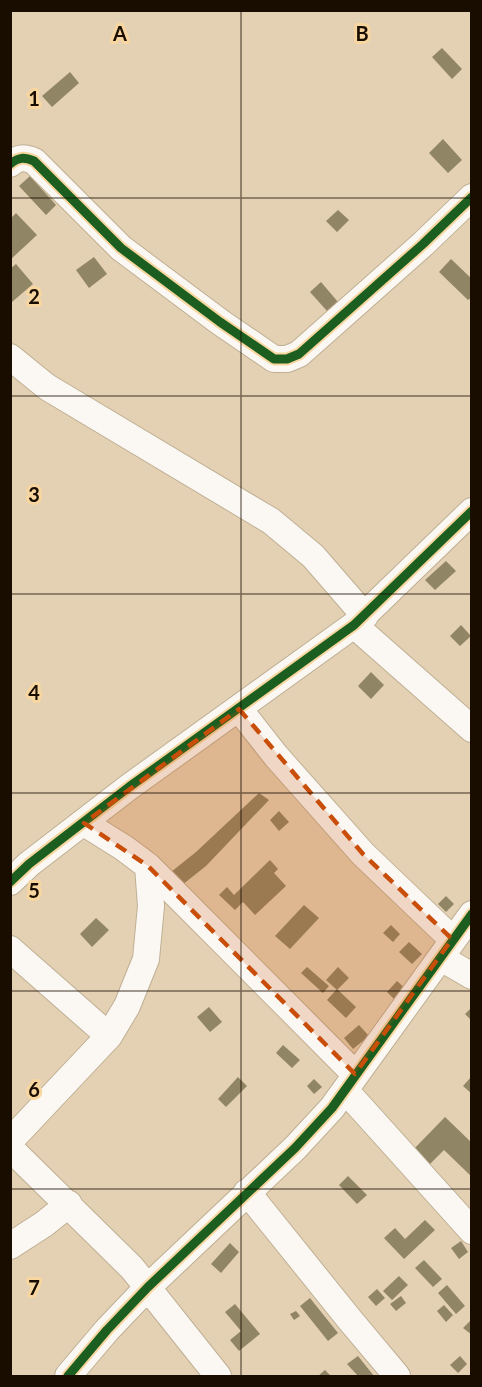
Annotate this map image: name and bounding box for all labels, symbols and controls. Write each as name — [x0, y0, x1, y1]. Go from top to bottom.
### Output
text: A — [112, 21, 127, 45]
text: B — [355, 21, 369, 45]
text: 1 — [28, 86, 40, 110]
text: 2 — [28, 284, 40, 308]
text: 3 — [28, 482, 40, 506]
text: 4 — [28, 680, 40, 704]
text: 5 — [28, 878, 40, 902]
text: 6 — [28, 1077, 40, 1101]
text: 7 — [28, 1275, 40, 1299]

